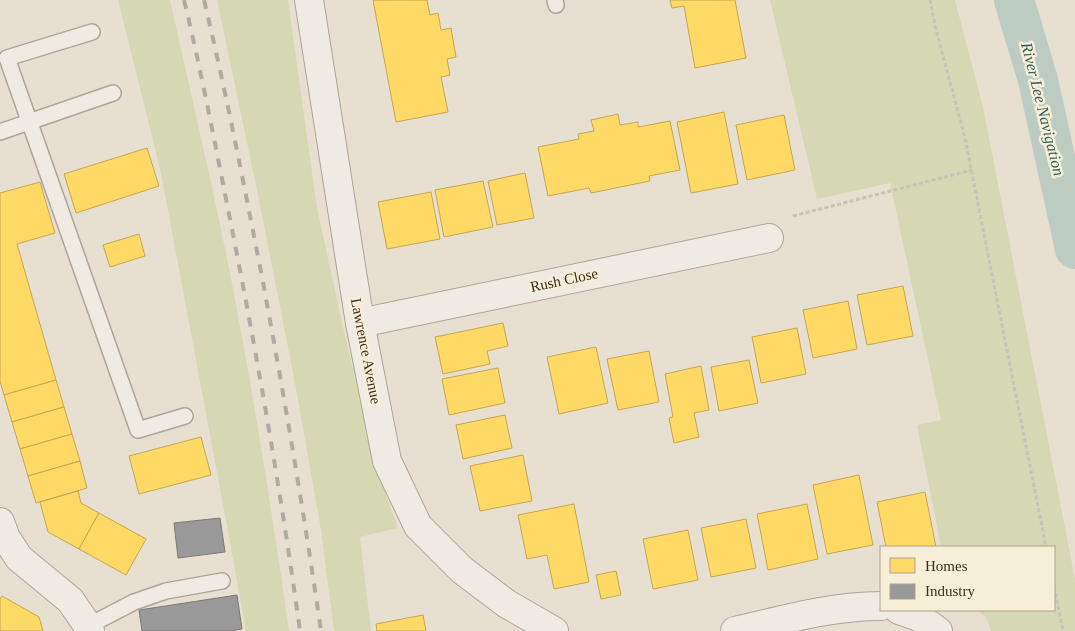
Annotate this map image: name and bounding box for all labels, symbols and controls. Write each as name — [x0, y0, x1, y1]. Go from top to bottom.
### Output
water label: River Lee Navigation — [1017, 40, 1068, 178]
street label: Rush Close — [529, 265, 600, 295]
street label: Lawrence Avenue — [348, 297, 384, 406]
legend — [880, 546, 1055, 611]
text: Homes — [925, 558, 968, 574]
text: Industry — [925, 583, 975, 599]

